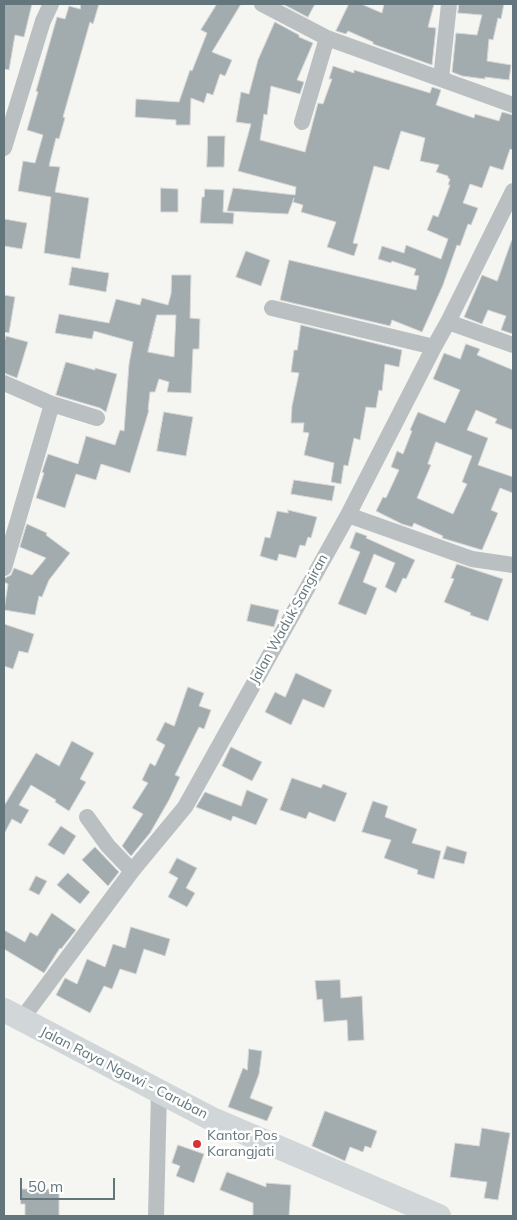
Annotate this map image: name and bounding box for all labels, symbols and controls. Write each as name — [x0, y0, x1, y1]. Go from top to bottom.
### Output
street label: Jalan Waduk Sangiran — [246, 551, 332, 687]
street label: Jalan Raya Ngawi - Caruban — [37, 1023, 211, 1123]
place label: Kantor Pos Karangjati — [207, 1128, 278, 1160]
marker: Kantor Pos Karangjati — [191, 1138, 203, 1150]
scale bar — [22, 1168, 118, 1200]
text: 50 m — [28, 1177, 63, 1196]

